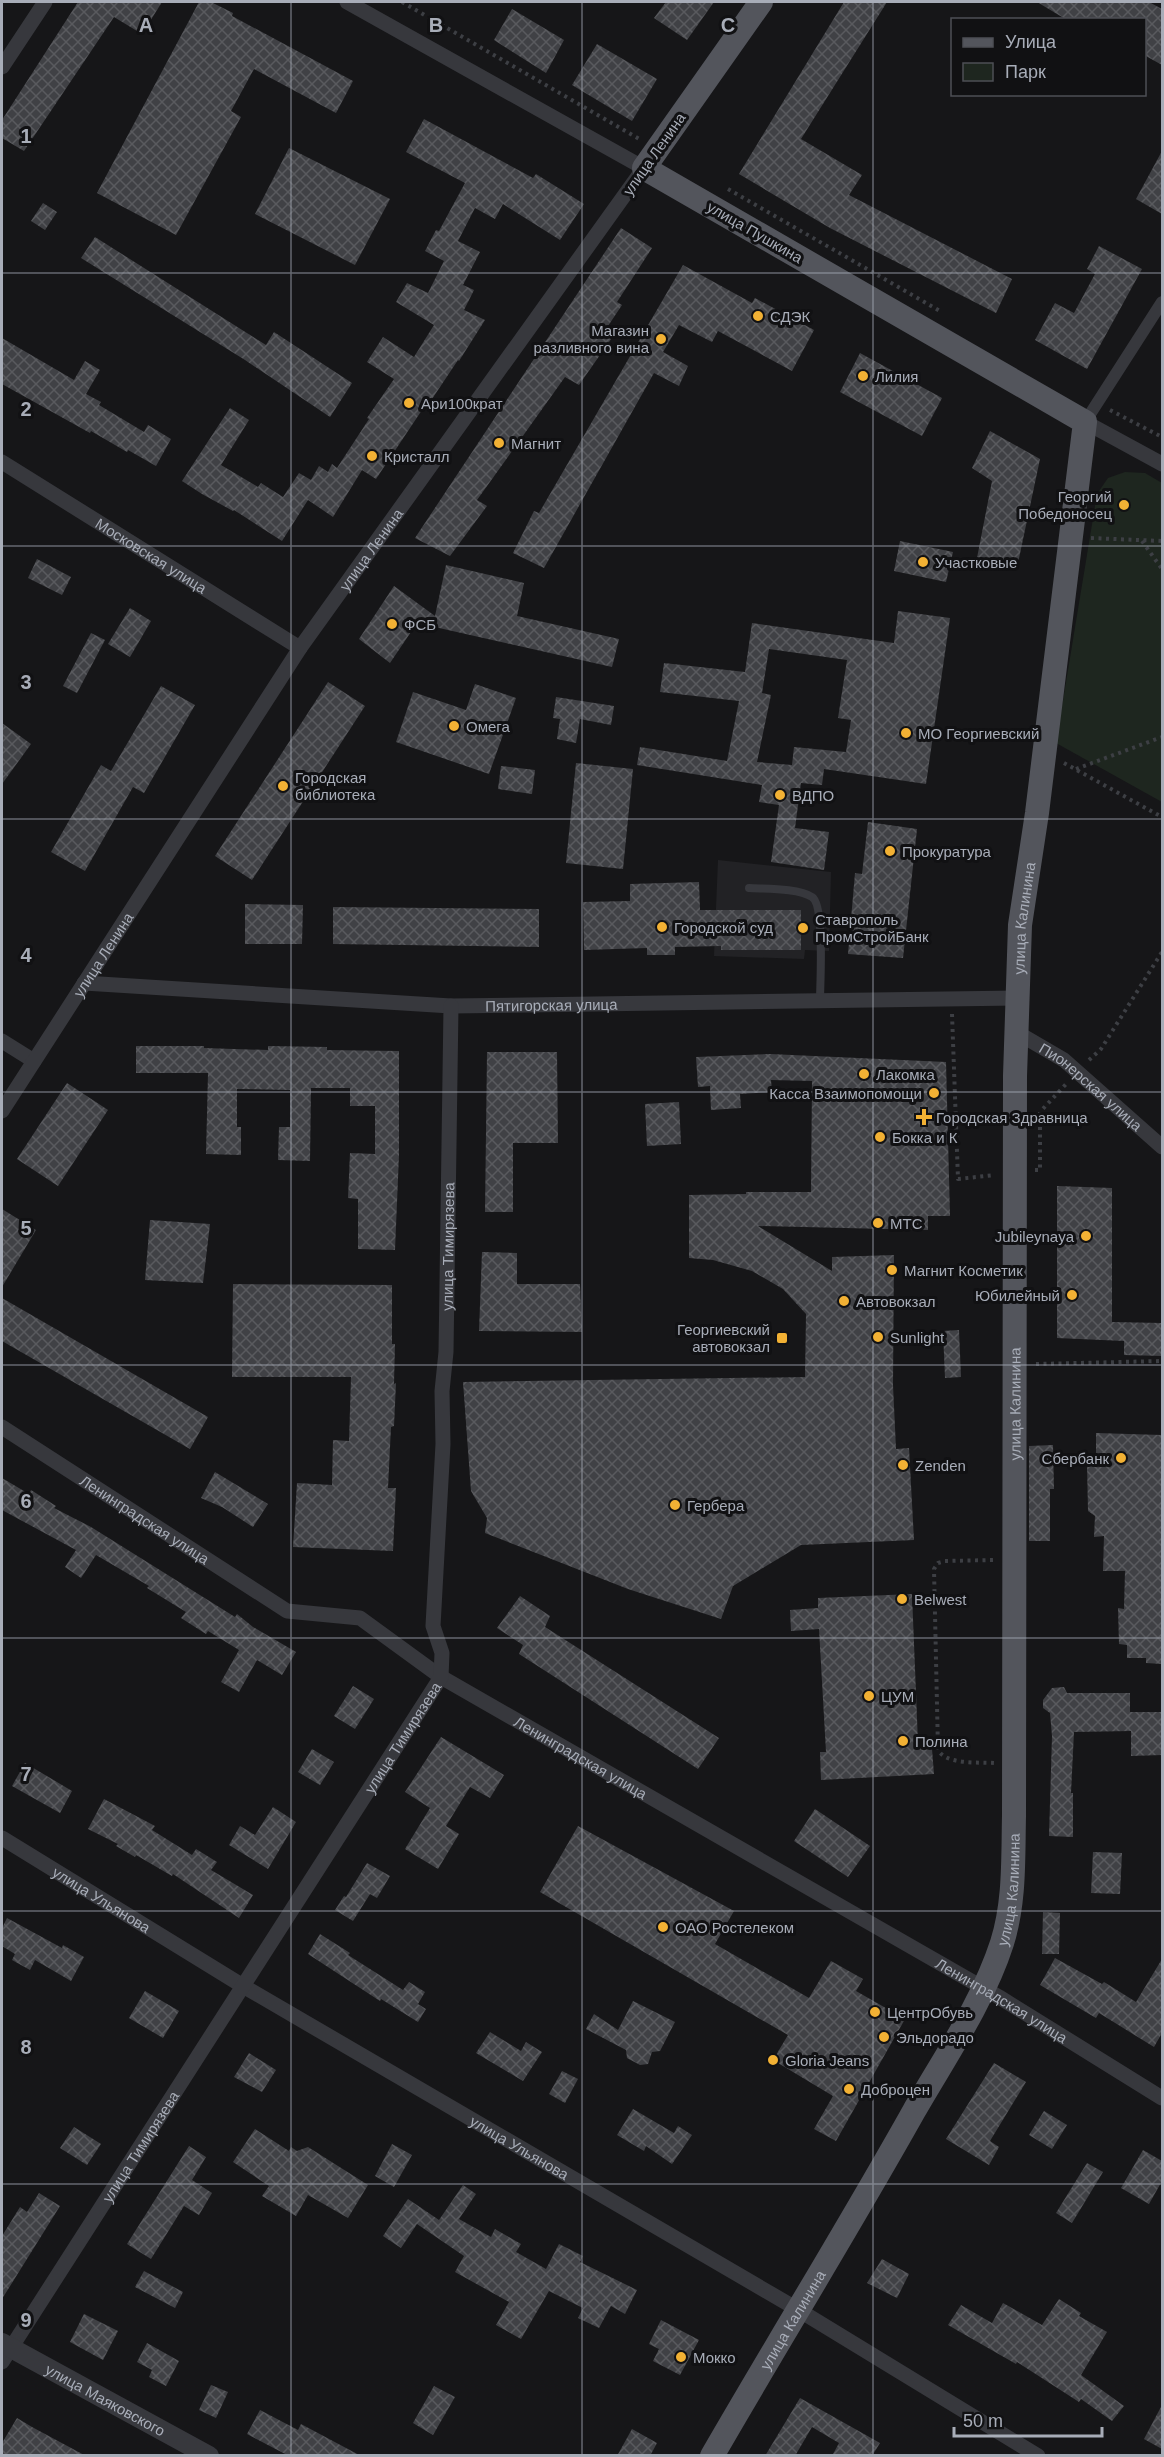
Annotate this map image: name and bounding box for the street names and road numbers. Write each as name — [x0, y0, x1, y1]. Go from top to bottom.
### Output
street label: улица Ленина — [619, 109, 689, 199]
street label: улица Пушкина — [704, 198, 806, 267]
street label: улица Ленина — [336, 504, 406, 594]
street label: Московская улица — [93, 514, 211, 597]
street label: улица Калинина — [1010, 860, 1038, 975]
street label: улица Ленина — [69, 909, 136, 1000]
street label: Пятигорская улица — [485, 995, 618, 1014]
street label: Пионерская улица — [1036, 1039, 1146, 1134]
street label: улица Тимирязева — [438, 1182, 457, 1311]
street label: улица Калинина — [1006, 1347, 1023, 1460]
street label: Ленинградская улица — [77, 1471, 213, 1567]
street label: улица Тимирязева — [361, 1678, 445, 1796]
street label: Ленинградская улица — [511, 1712, 651, 1802]
street label: улица Калинина — [993, 1833, 1022, 1948]
street label: улица Ульянова — [50, 1863, 154, 1936]
street label: Ленинградская улица — [933, 1954, 1071, 2046]
street label: улица Тимирязева — [98, 2087, 182, 2205]
street label: улица Ульянова — [467, 2112, 573, 2183]
street label: улица Калинина — [756, 2266, 829, 2373]
street label: улица Маяковского — [43, 2360, 168, 2439]

